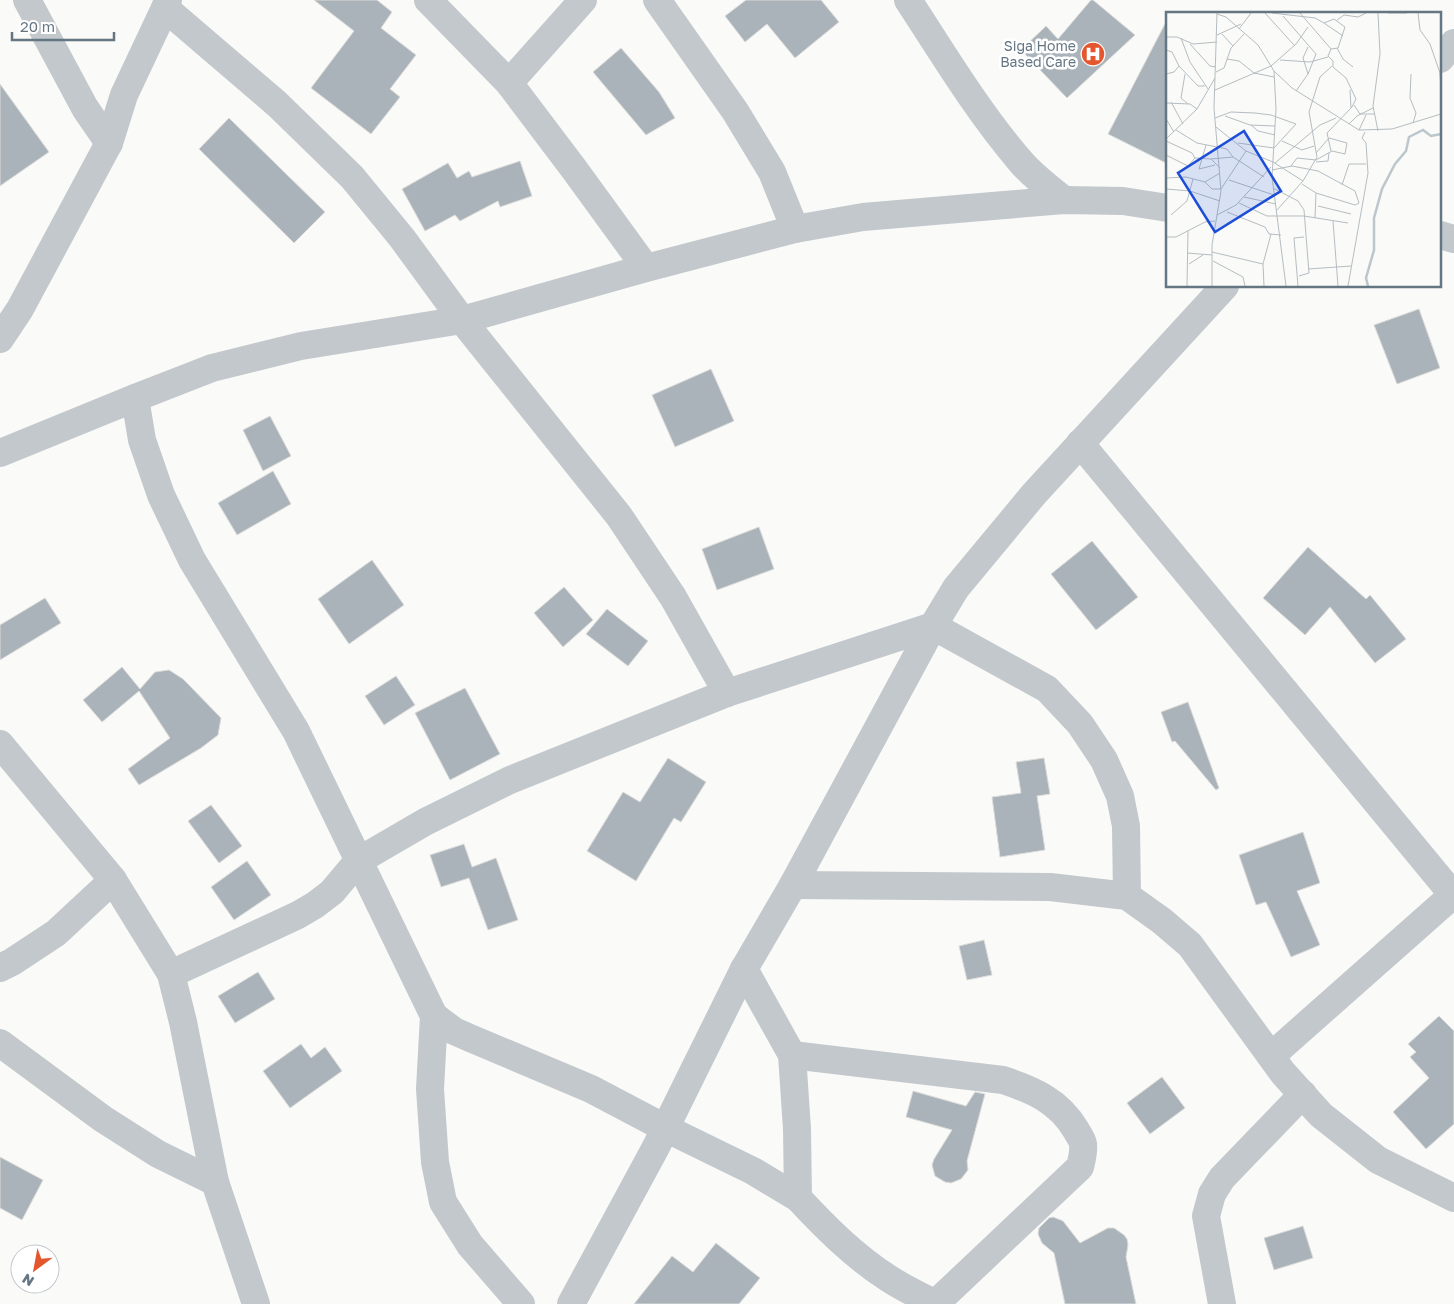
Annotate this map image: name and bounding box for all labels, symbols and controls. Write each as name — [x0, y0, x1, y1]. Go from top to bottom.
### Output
scale bar — [12, 10, 115, 42]
inset map — [1166, 12, 1442, 288]
text: 20 m — [20, 17, 55, 35]
place label: Siga Home Based Care — [1000, 37, 1076, 70]
hospital icon: Siga Home Based Care — [1080, 41, 1106, 67]
north arrow — [10, 1244, 60, 1294]
text: N — [19, 1270, 37, 1290]

